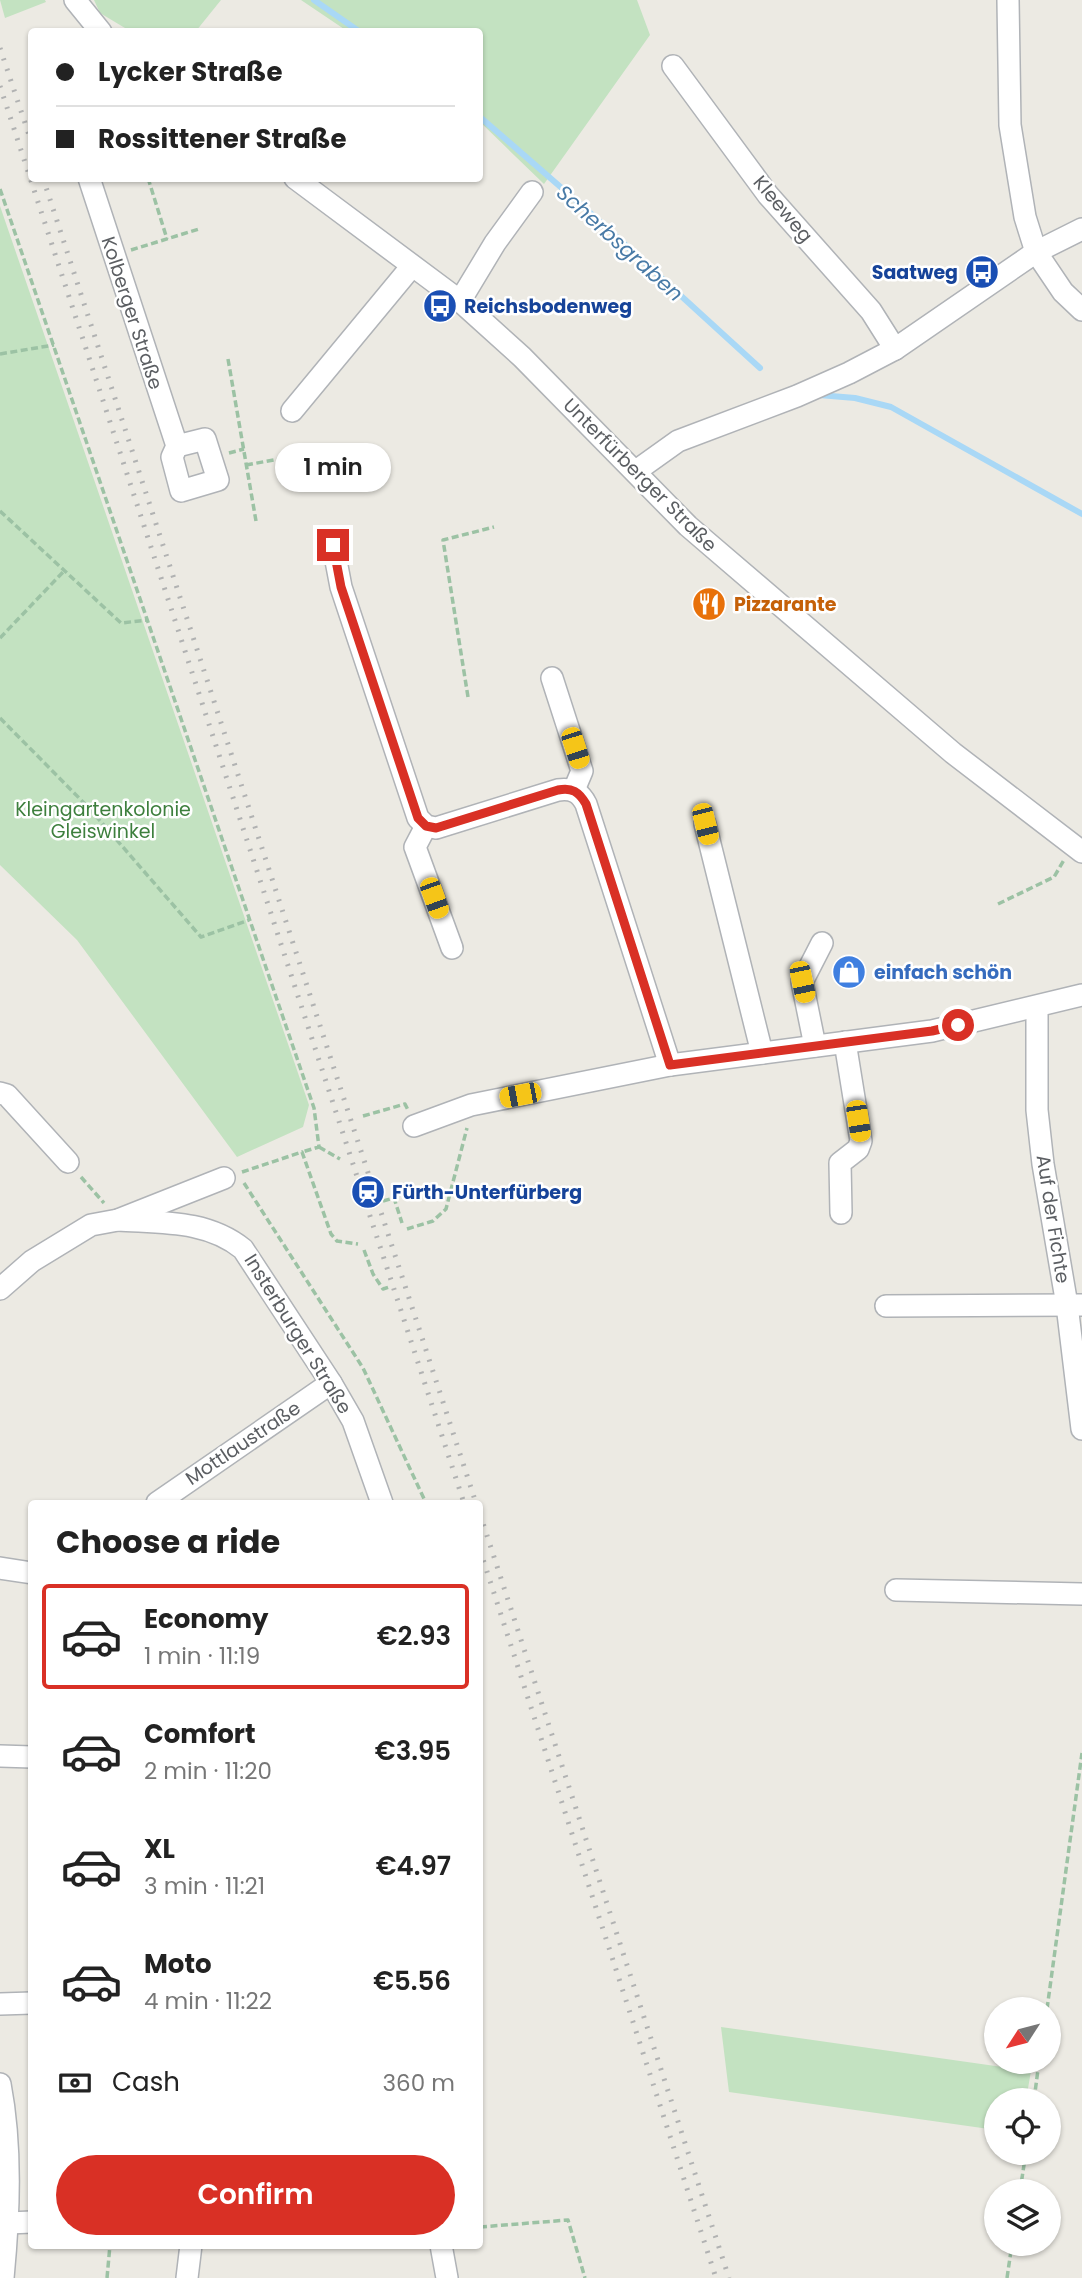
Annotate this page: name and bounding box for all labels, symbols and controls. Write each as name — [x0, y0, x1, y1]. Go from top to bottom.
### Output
text: Lycker Straße — [98, 54, 282, 90]
text: Rossittener Straße — [98, 121, 347, 157]
street label: Kleeweg — [747, 170, 819, 248]
water label: Scherbsgraben — [550, 178, 690, 308]
street label: Kolberger Straße — [95, 233, 169, 393]
bus stop icon: Saatweg — [963, 253, 1001, 291]
place label: Saatweg — [872, 259, 958, 286]
bus stop icon: Reichsbodenweg — [421, 287, 459, 325]
place label: Reichsbodenweg — [464, 293, 632, 320]
street label: Unterfürberger Straße — [557, 392, 723, 558]
callout: 1 min — [275, 444, 391, 492]
text: 1 min — [303, 451, 363, 483]
route end — [317, 529, 349, 561]
restaurant icon: Pizzarante — [690, 585, 728, 623]
place label: Pizzarante — [734, 591, 837, 618]
car — [559, 725, 592, 771]
park label: Kleingartenkolonie Gleiswinkel — [15, 796, 191, 845]
car — [690, 801, 721, 847]
car — [417, 875, 452, 921]
shop icon: einfach schön — [830, 953, 868, 991]
car — [788, 959, 817, 1005]
place label: einfach schön — [874, 959, 1012, 986]
route start — [942, 1009, 974, 1041]
car — [498, 1081, 543, 1109]
car — [845, 1099, 872, 1143]
street label: Auf der Fichte — [1030, 1153, 1076, 1285]
station icon: Fürth-Unterfürberg — [349, 1173, 387, 1211]
place label: Fürth-Unterfürberg — [392, 1179, 582, 1206]
street label: Insterburger Straße — [238, 1249, 358, 1419]
street label: Mottlaustraße — [180, 1394, 306, 1492]
text: Choose a ride — [56, 1519, 280, 1564]
text: Economy — [144, 1601, 268, 1637]
icon: car — [60, 1605, 123, 1668]
text: €2.93 — [377, 1618, 451, 1654]
text: 1 min · 11:19 — [144, 1640, 260, 1672]
text: Comfort — [144, 1716, 256, 1752]
icon: car — [60, 1720, 123, 1783]
text: €3.95 — [375, 1733, 451, 1769]
text: 2 min · 11:20 — [144, 1755, 272, 1787]
text: XL — [144, 1831, 175, 1867]
icon: car — [60, 1835, 123, 1898]
text: €4.97 — [376, 1848, 451, 1884]
text: 3 min · 11:21 — [144, 1870, 265, 1902]
text: Moto — [144, 1946, 212, 1982]
icon: car — [60, 1950, 123, 2013]
text: €5.56 — [373, 1963, 451, 1999]
text: 4 min · 11:22 — [144, 1985, 272, 2017]
north arrow — [984, 1997, 1060, 2074]
map controls — [984, 1997, 1061, 2256]
icon: cash — [56, 2064, 94, 2102]
text: Cash — [112, 2064, 180, 2100]
text: 360 m — [383, 2067, 455, 2099]
button: locate — [984, 2088, 1061, 2165]
button: Confirm — [56, 2155, 455, 2235]
button: layers — [984, 2179, 1061, 2256]

